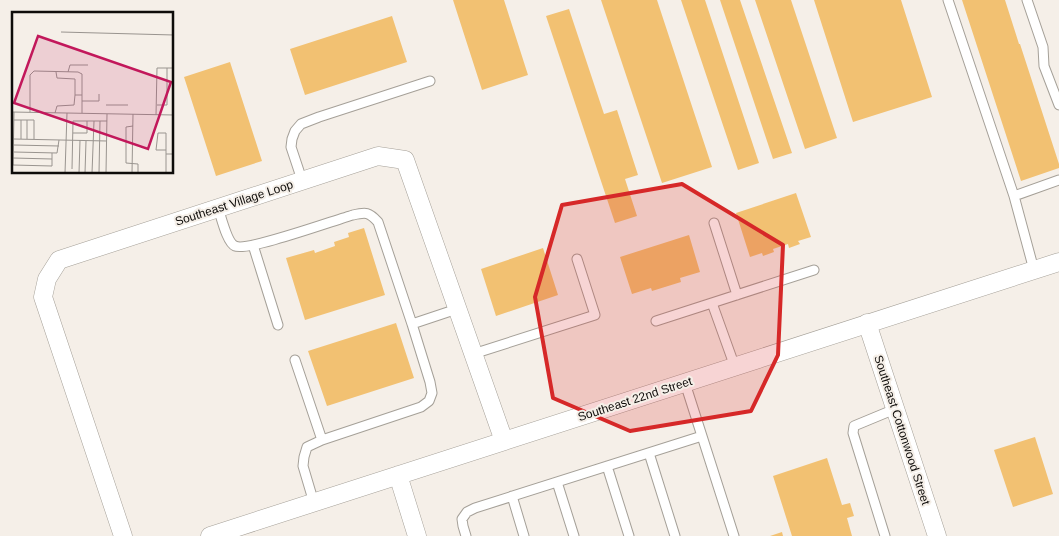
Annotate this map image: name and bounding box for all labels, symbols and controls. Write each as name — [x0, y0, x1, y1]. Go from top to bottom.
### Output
inset map — [12, 12, 174, 174]
street label: Southeast Village Loop — [173, 177, 295, 229]
street label: Southeast Cottonwood Street — [871, 353, 933, 507]
street label: Southeast 22nd Street — [576, 374, 695, 424]

